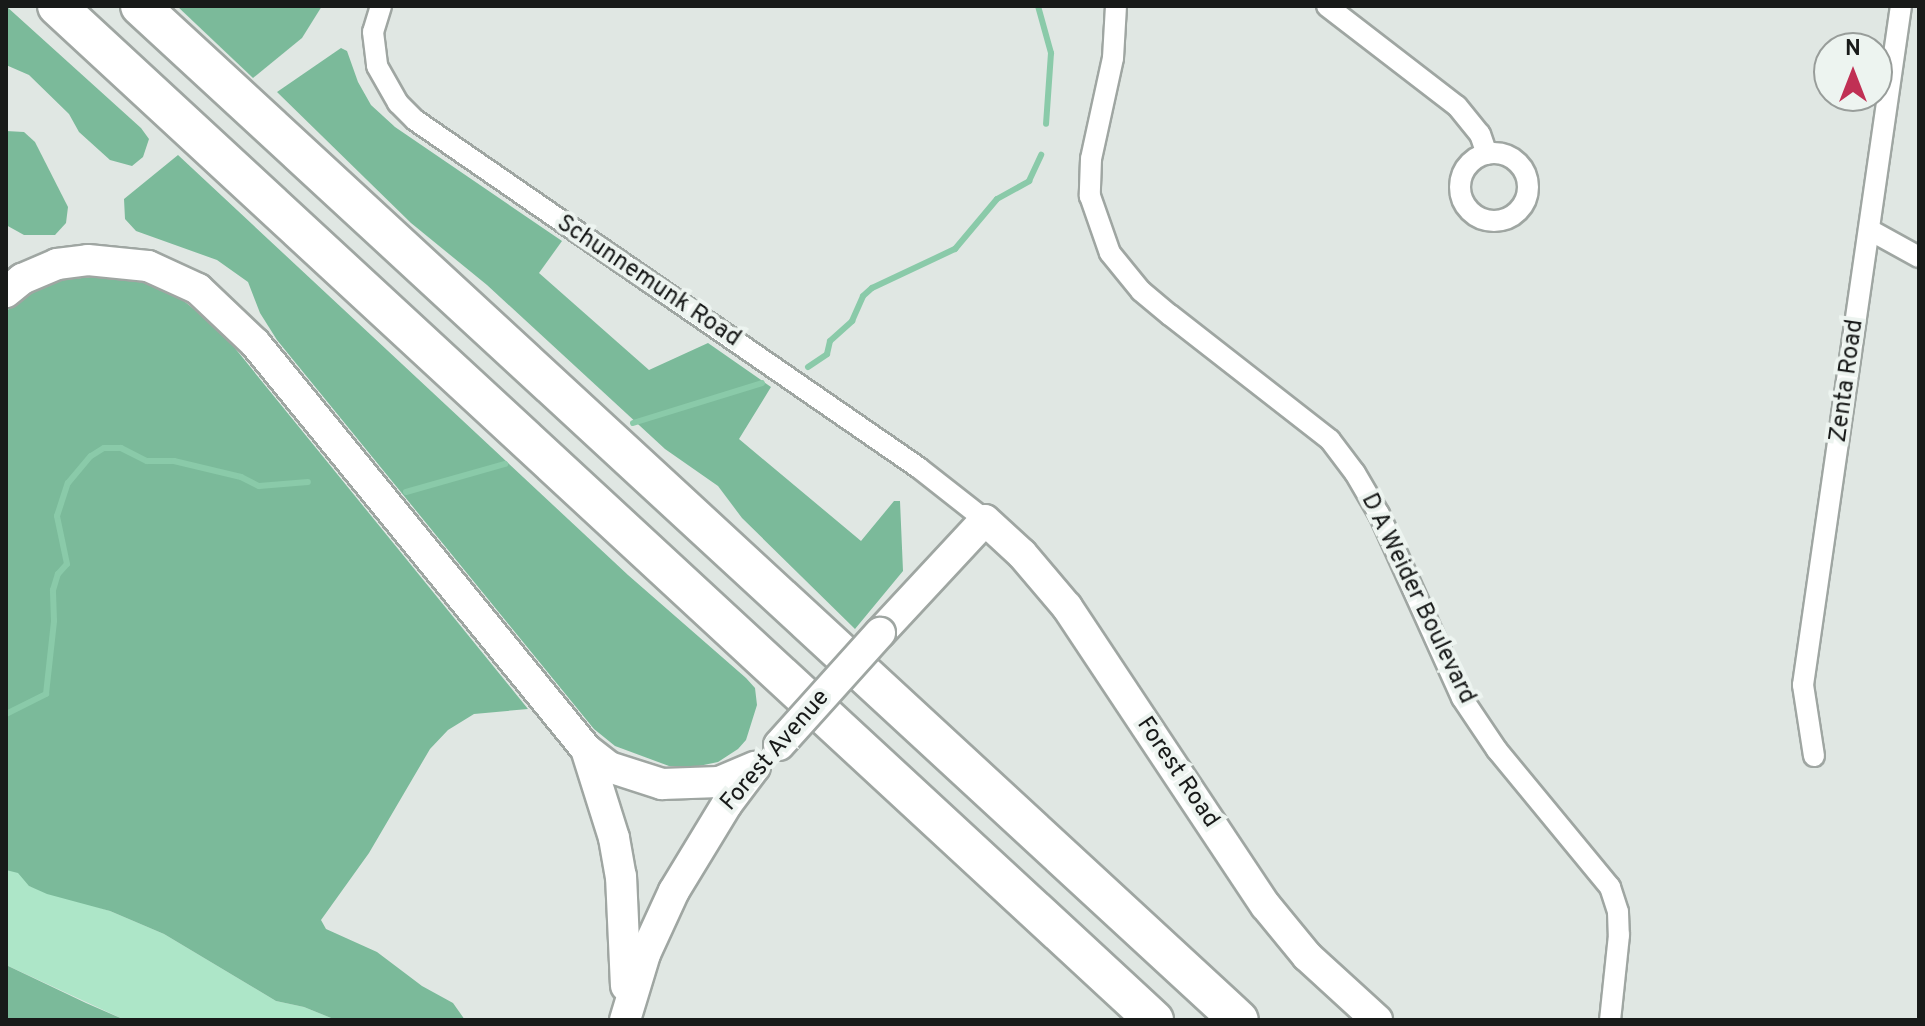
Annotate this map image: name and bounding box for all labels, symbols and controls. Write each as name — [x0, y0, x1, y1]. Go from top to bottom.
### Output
north arrow — [1813, 32, 1893, 112]
text: N — [1845, 36, 1861, 63]
street label: Schunnemunk Road — [551, 210, 745, 354]
street label: Zenta Road — [1825, 318, 1871, 444]
street label: D A Weider Boulevard — [1353, 488, 1481, 710]
street label: Forest Avenue — [715, 684, 837, 818]
street label: Forest Road — [1129, 712, 1225, 834]

